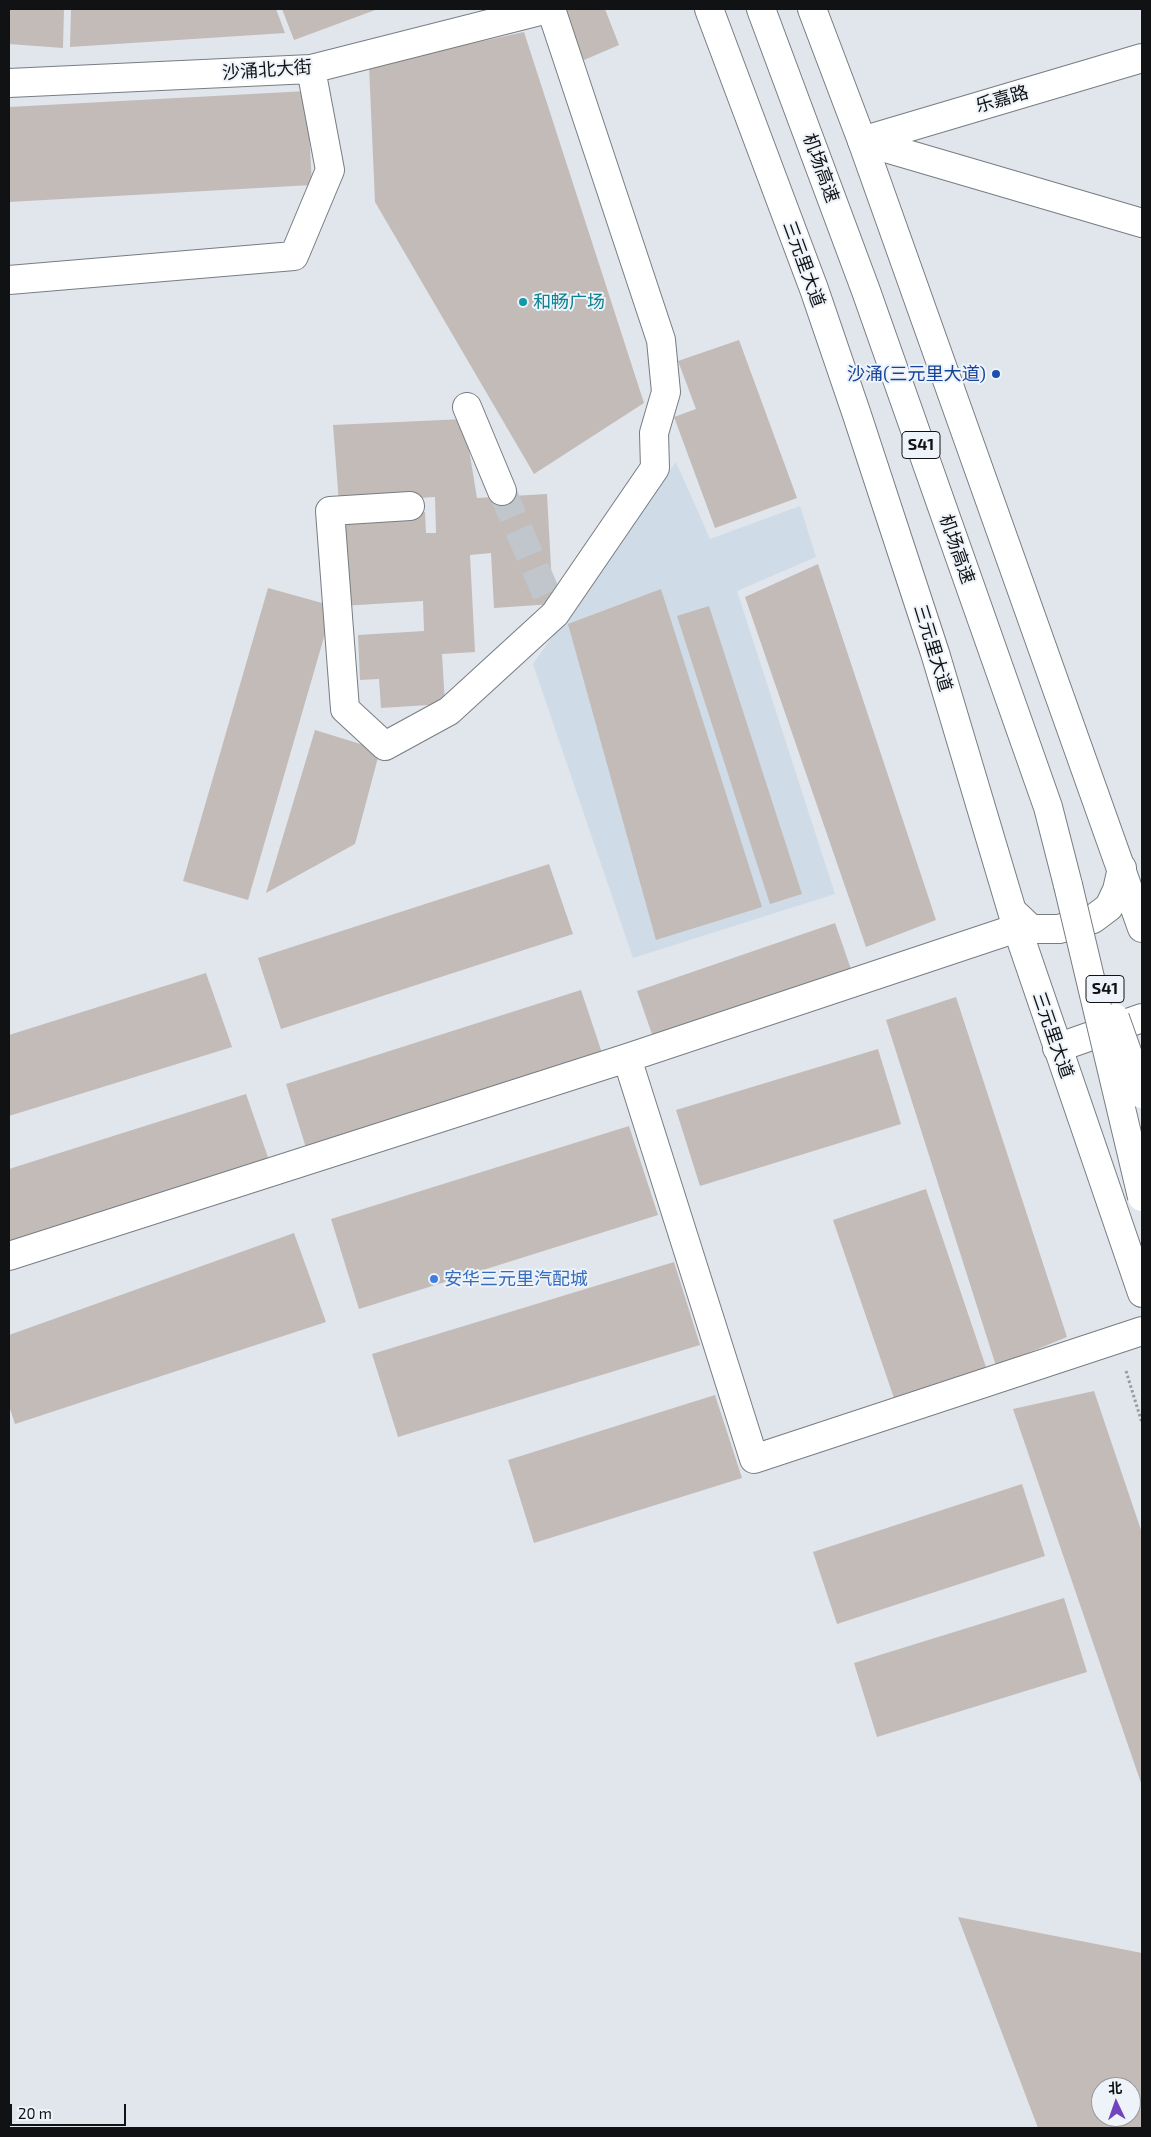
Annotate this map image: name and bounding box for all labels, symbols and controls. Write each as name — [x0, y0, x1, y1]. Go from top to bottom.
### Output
street label: 沙涌北大街 — [221, 56, 313, 84]
street label: 乐嘉路 — [973, 81, 1031, 117]
street label: 机场高速 — [799, 130, 843, 206]
street label: 三元里大道 — [778, 218, 830, 310]
place label: 和畅广场 — [533, 291, 605, 313]
marker: 和畅广场 — [517, 296, 529, 308]
place label: 沙涌(三元里大道) — [847, 363, 986, 385]
marker: 沙涌(三元里大道) — [990, 368, 1002, 380]
road number: S41 — [902, 432, 940, 458]
street label: 机场高速 — [935, 511, 979, 587]
street label: 三元里大道 — [910, 602, 956, 694]
road number: S41 — [1086, 976, 1124, 1002]
street label: 三元里大道 — [1028, 989, 1078, 1081]
place label: 安华三元里汽配城 — [444, 1268, 588, 1290]
marker: 安华三元里汽配城 — [428, 1273, 440, 1285]
north arrow — [1091, 2077, 1141, 2127]
text: 北 — [1108, 2079, 1123, 2096]
scale bar — [12, 2094, 129, 2126]
text: 20 m — [18, 2104, 52, 2122]

